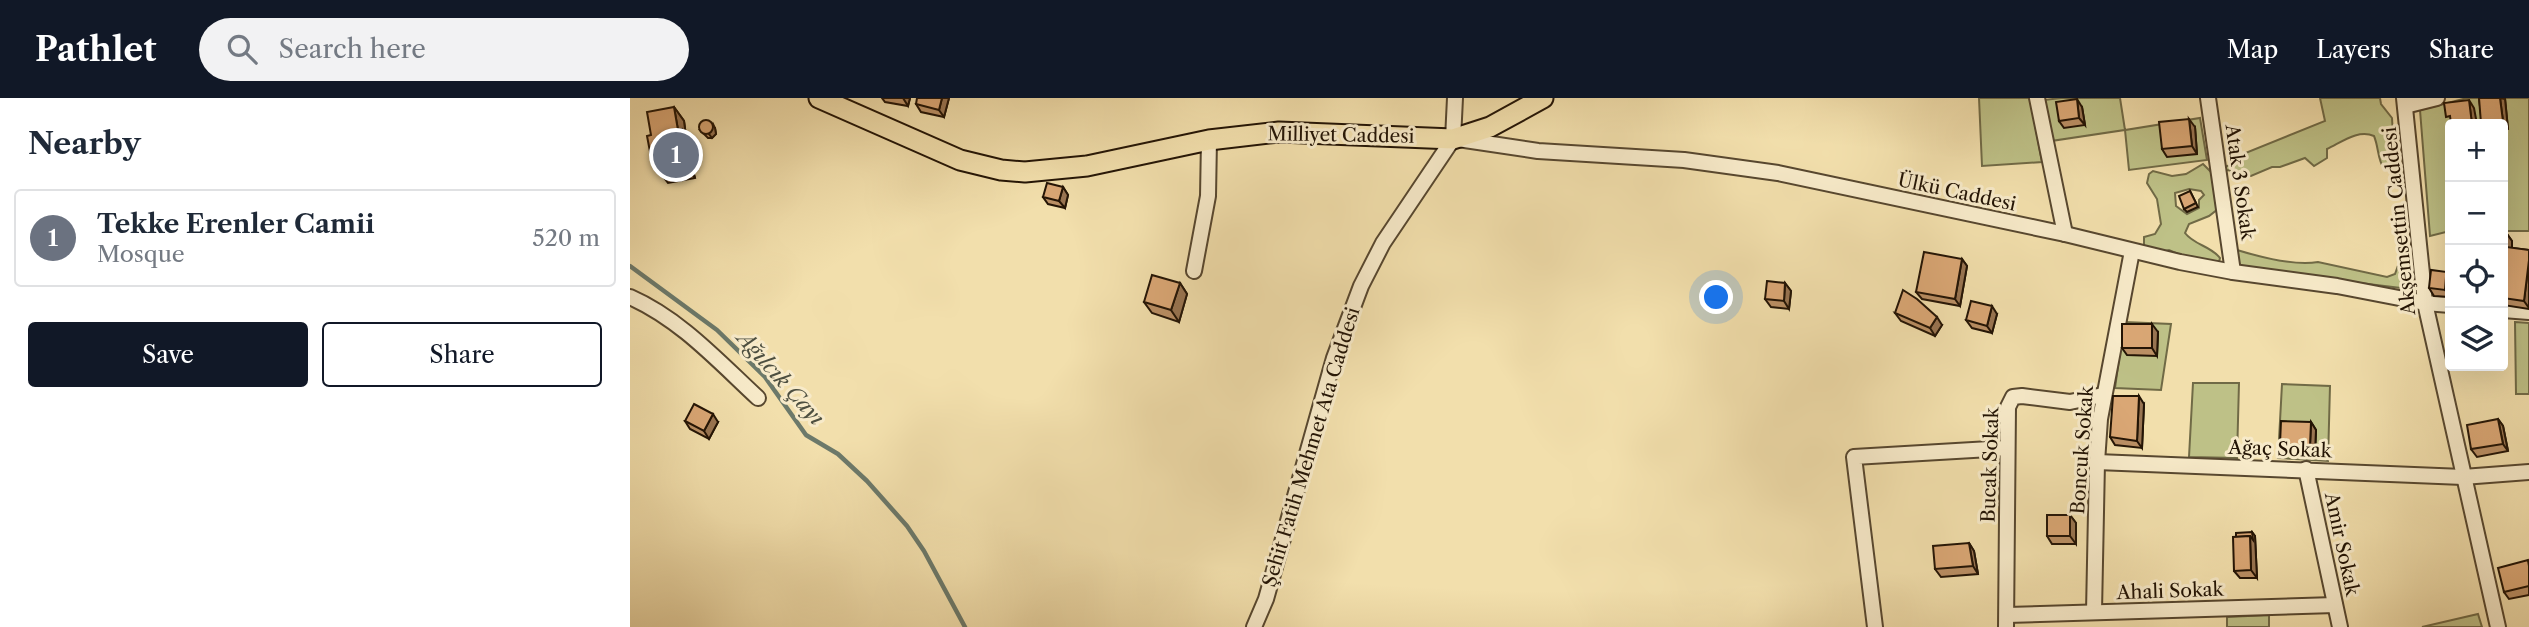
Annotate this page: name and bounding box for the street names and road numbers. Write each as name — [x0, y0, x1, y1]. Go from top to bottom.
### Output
street label: Milliyet Caddesi — [1267, 122, 1415, 148]
street label: Atak 3 Sokak — [2220, 122, 2260, 242]
street label: Akşemsettin Caddesi — [2378, 125, 2420, 317]
street label: Ülkü Caddesi — [1896, 168, 2018, 216]
street label: Şehit Fatih Mehmet Ata Caddesi — [1257, 304, 1365, 590]
street label: Boncuk Sokak — [2066, 384, 2098, 515]
street label: Bucak Sokak — [1976, 406, 2004, 523]
street label: Ağaç Sokak — [2227, 436, 2333, 462]
street label: Amir Sokak — [2320, 489, 2364, 599]
street label: Ahali Sokak — [2115, 578, 2225, 604]

